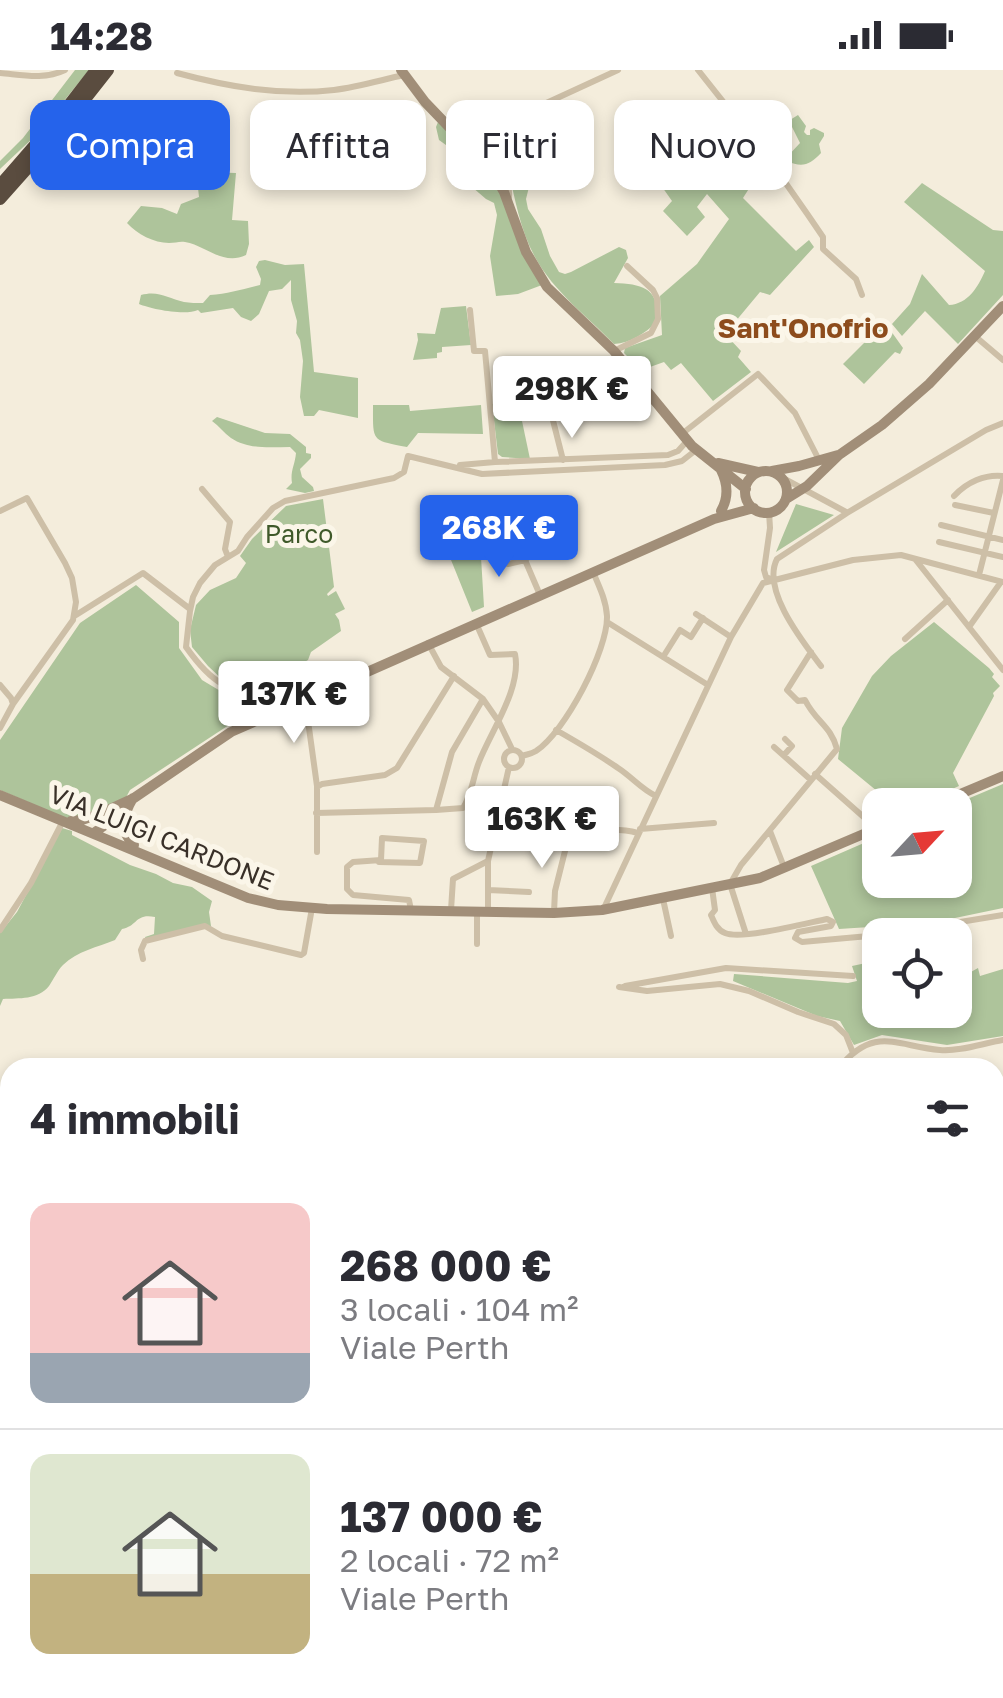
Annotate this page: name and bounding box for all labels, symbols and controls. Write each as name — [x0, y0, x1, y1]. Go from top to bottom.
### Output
text: 14:28 — [50, 13, 153, 58]
chip: Compra — [30, 100, 230, 190]
chip: Affitta — [250, 100, 426, 190]
chip: Filtri — [446, 100, 594, 190]
chip: Nuovo — [614, 100, 792, 190]
district label: Sant'Onofrio — [718, 311, 888, 344]
pin: 298K € — [491, 356, 653, 441]
text: 298K € — [515, 369, 629, 407]
pin: 268K € — [418, 495, 580, 580]
text: 268K € — [442, 508, 556, 546]
park label: Parco — [265, 518, 333, 549]
pin: 137K € — [213, 661, 375, 746]
text: 137K € — [240, 674, 348, 712]
street label: VIA LUIGI CARDONE — [45, 778, 279, 896]
pin: 163K € — [461, 786, 623, 871]
north arrow — [862, 788, 972, 898]
map controls — [862, 788, 972, 1028]
text: 163K € — [487, 799, 597, 837]
button: locate — [862, 918, 972, 1028]
icon: filters — [920, 1091, 975, 1146]
text: 4 immobili — [30, 1093, 240, 1143]
text: 268 000 € — [340, 1240, 552, 1290]
icon: home — [110, 1243, 230, 1363]
text: 3 locali · 104 m² — [340, 1290, 579, 1328]
text: Viale Perth — [340, 1328, 509, 1366]
text: 137 000 € — [340, 1491, 543, 1541]
icon: home — [110, 1494, 230, 1614]
text: 2 locali · 72 m² — [340, 1541, 559, 1579]
text: Viale Perth — [340, 1579, 509, 1617]

